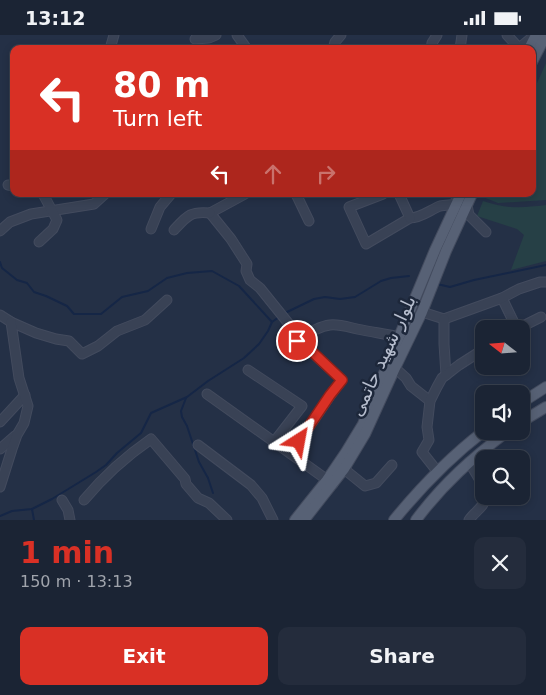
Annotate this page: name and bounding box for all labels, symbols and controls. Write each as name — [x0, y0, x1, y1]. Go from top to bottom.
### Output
text: 13:12 — [25, 7, 85, 29]
icon: left — [30, 65, 95, 130]
text: 80 m — [113, 65, 210, 105]
text: Turn left — [113, 106, 202, 131]
icon: left — [206, 160, 234, 188]
icon: ahead — [259, 160, 287, 188]
icon: right — [312, 160, 340, 188]
street label: بلوار شهید حاتمی — [345, 292, 421, 420]
pin — [276, 320, 318, 362]
north arrow — [475, 320, 530, 375]
map controls — [475, 320, 530, 505]
icon: arrive — [283, 327, 311, 355]
button: sound — [475, 385, 530, 440]
position arrow — [272, 414, 324, 466]
button: search — [475, 450, 530, 505]
text: 1 min — [20, 535, 114, 570]
button: close — [474, 537, 526, 589]
text: 150 m · 13:13 — [20, 572, 133, 591]
button: Exit — [20, 627, 268, 685]
button: Share — [278, 627, 526, 685]

